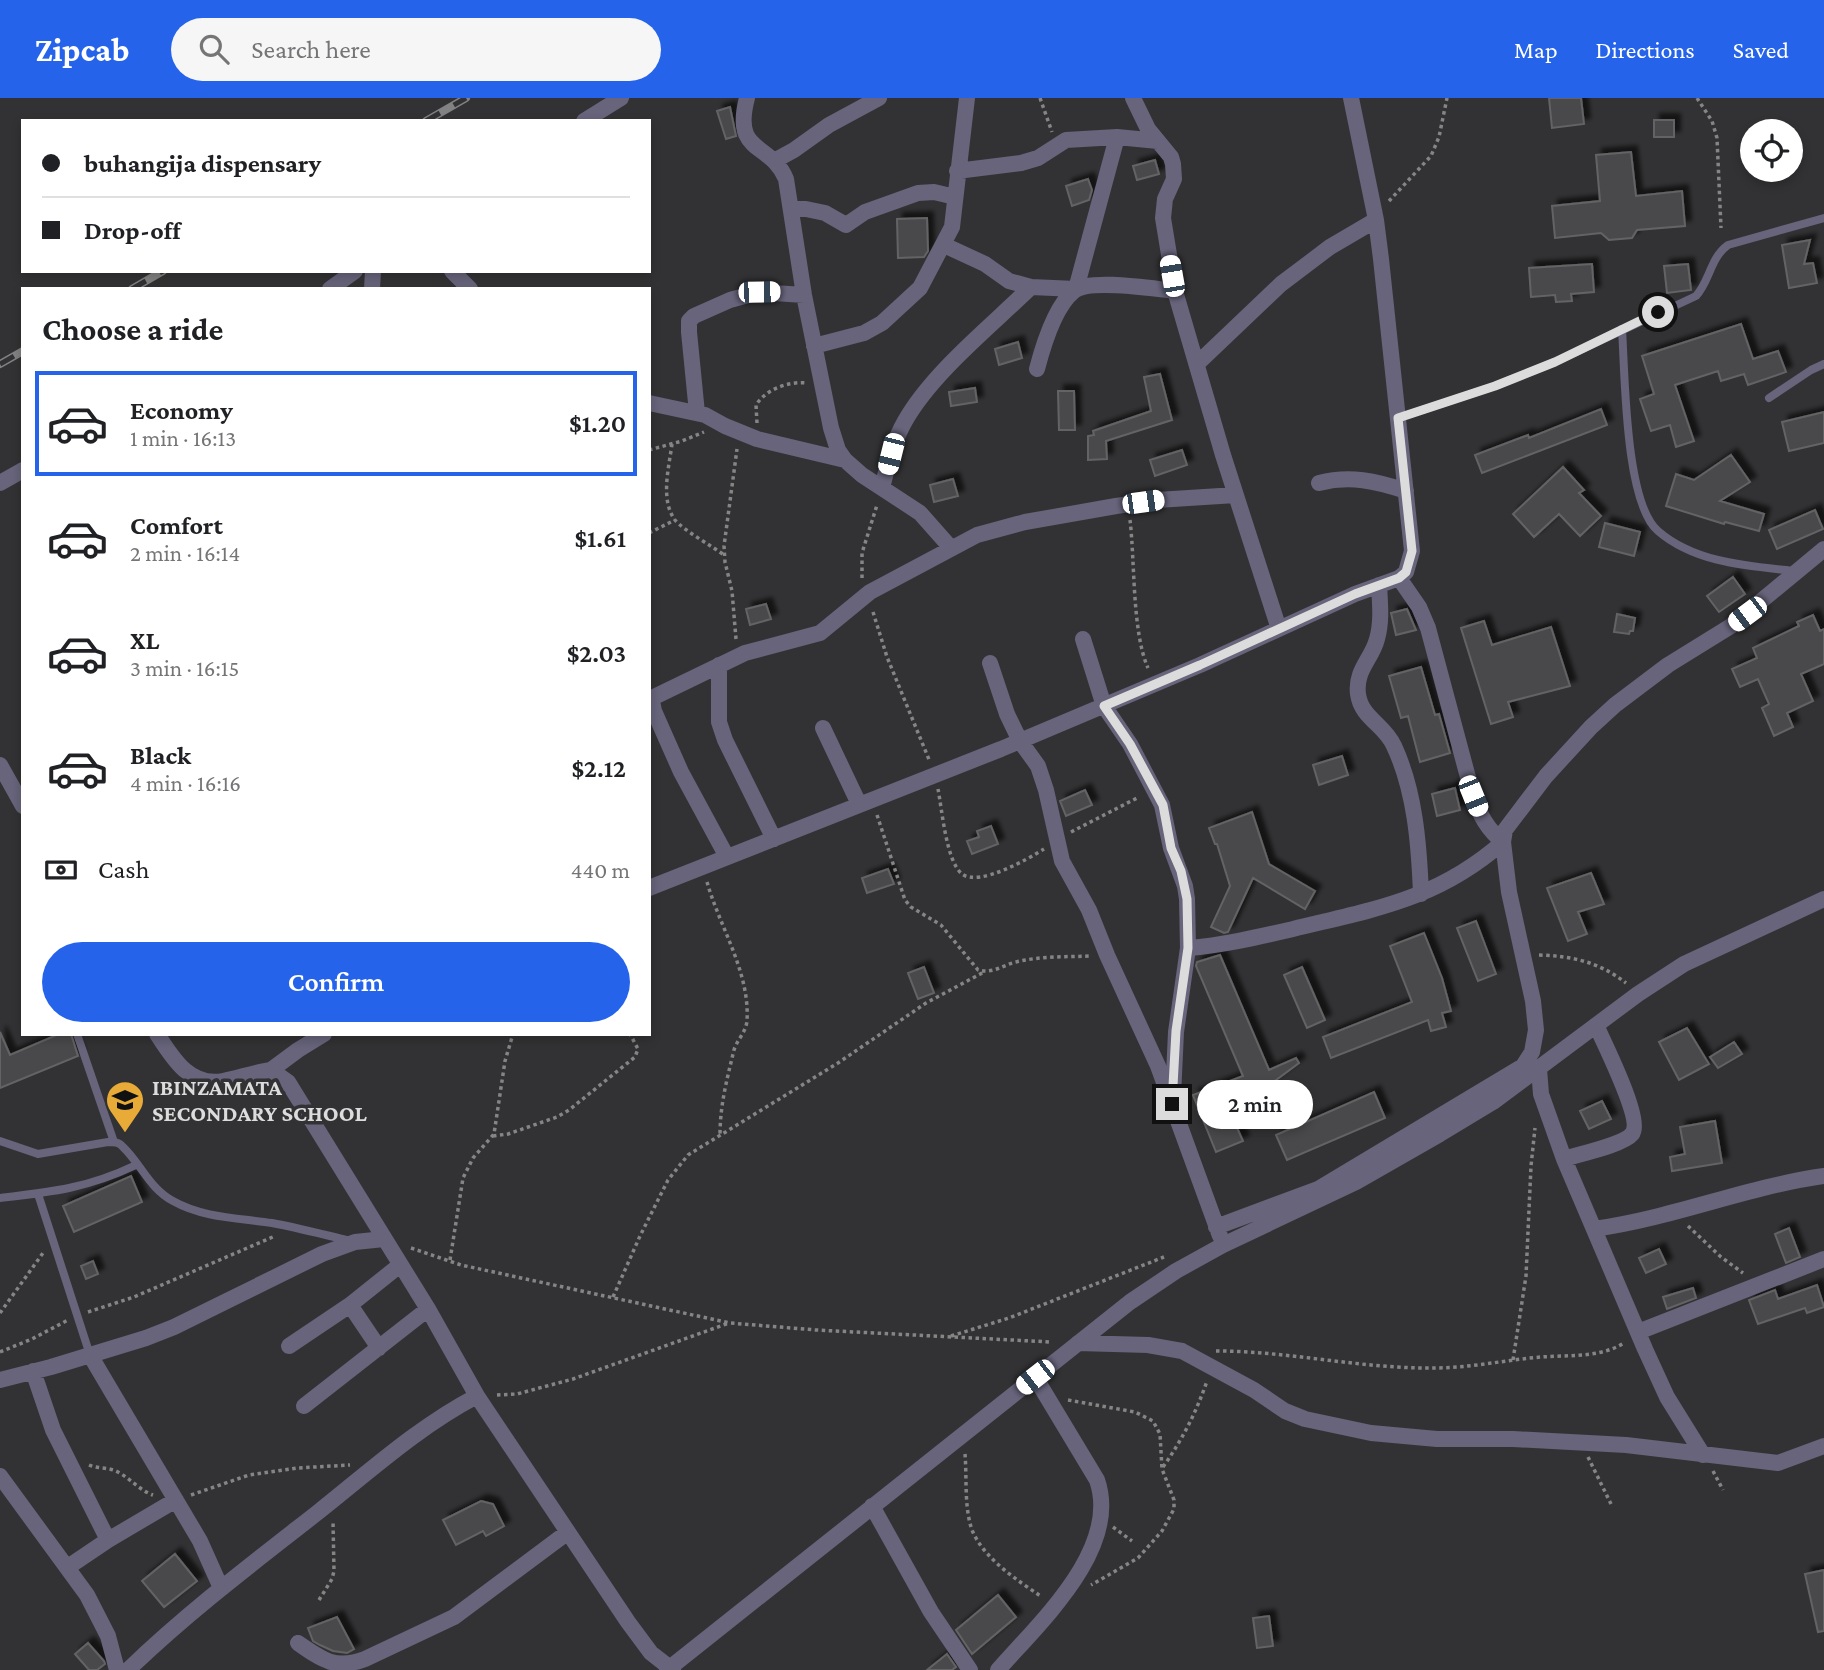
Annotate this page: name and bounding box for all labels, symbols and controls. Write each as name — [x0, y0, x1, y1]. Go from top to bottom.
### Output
search box — [171, 18, 661, 81]
icon: search — [195, 30, 233, 68]
text: Zipcab — [35, 31, 129, 68]
text: Search here — [251, 35, 371, 64]
text: Map — [1514, 36, 1558, 63]
text: Directions — [1596, 36, 1695, 63]
text: Saved — [1733, 36, 1789, 63]
map controls — [1740, 119, 1803, 182]
button: locate — [1740, 119, 1803, 182]
text: buhangija dispensary — [84, 149, 321, 178]
text: Drop-off — [84, 216, 181, 245]
car — [1159, 253, 1186, 299]
car — [738, 281, 781, 303]
route start — [1642, 296, 1674, 328]
text: Choose a ride — [42, 311, 223, 347]
icon: car — [46, 392, 109, 455]
text: Economy — [130, 396, 233, 425]
text: $1.20 — [569, 409, 626, 438]
text: 1 min · 16:13 — [130, 425, 236, 451]
car — [876, 431, 907, 477]
car — [1121, 489, 1166, 515]
icon: car — [46, 507, 109, 570]
text: Comfort — [130, 511, 223, 540]
text: $1.61 — [574, 524, 626, 553]
text: 2 min · 16:14 — [130, 540, 240, 566]
car — [1724, 593, 1771, 635]
icon: car — [46, 622, 109, 685]
text: XL — [130, 626, 159, 655]
text: $2.03 — [567, 639, 626, 668]
text: 3 min · 16:15 — [130, 655, 239, 681]
icon: car — [46, 737, 109, 800]
text: Black — [130, 741, 191, 770]
text: $2.12 — [571, 754, 626, 783]
text: 4 min · 16:16 — [130, 770, 241, 796]
car — [1456, 773, 1491, 819]
icon: cash — [42, 851, 80, 889]
text: Cash — [98, 855, 149, 884]
text: 440 m — [571, 857, 630, 883]
button: Confirm — [42, 942, 630, 1022]
place label: IBINZAMATA SECONDARY SCHOOL — [152, 1074, 368, 1126]
school or university icon: IBINZAMATA SECONDARY SCHOOL — [104, 1079, 146, 1134]
callout: 2 min — [1196, 1080, 1312, 1128]
route end — [1156, 1088, 1188, 1120]
text: 2 min — [1228, 1091, 1282, 1117]
car — [1012, 1356, 1059, 1398]

